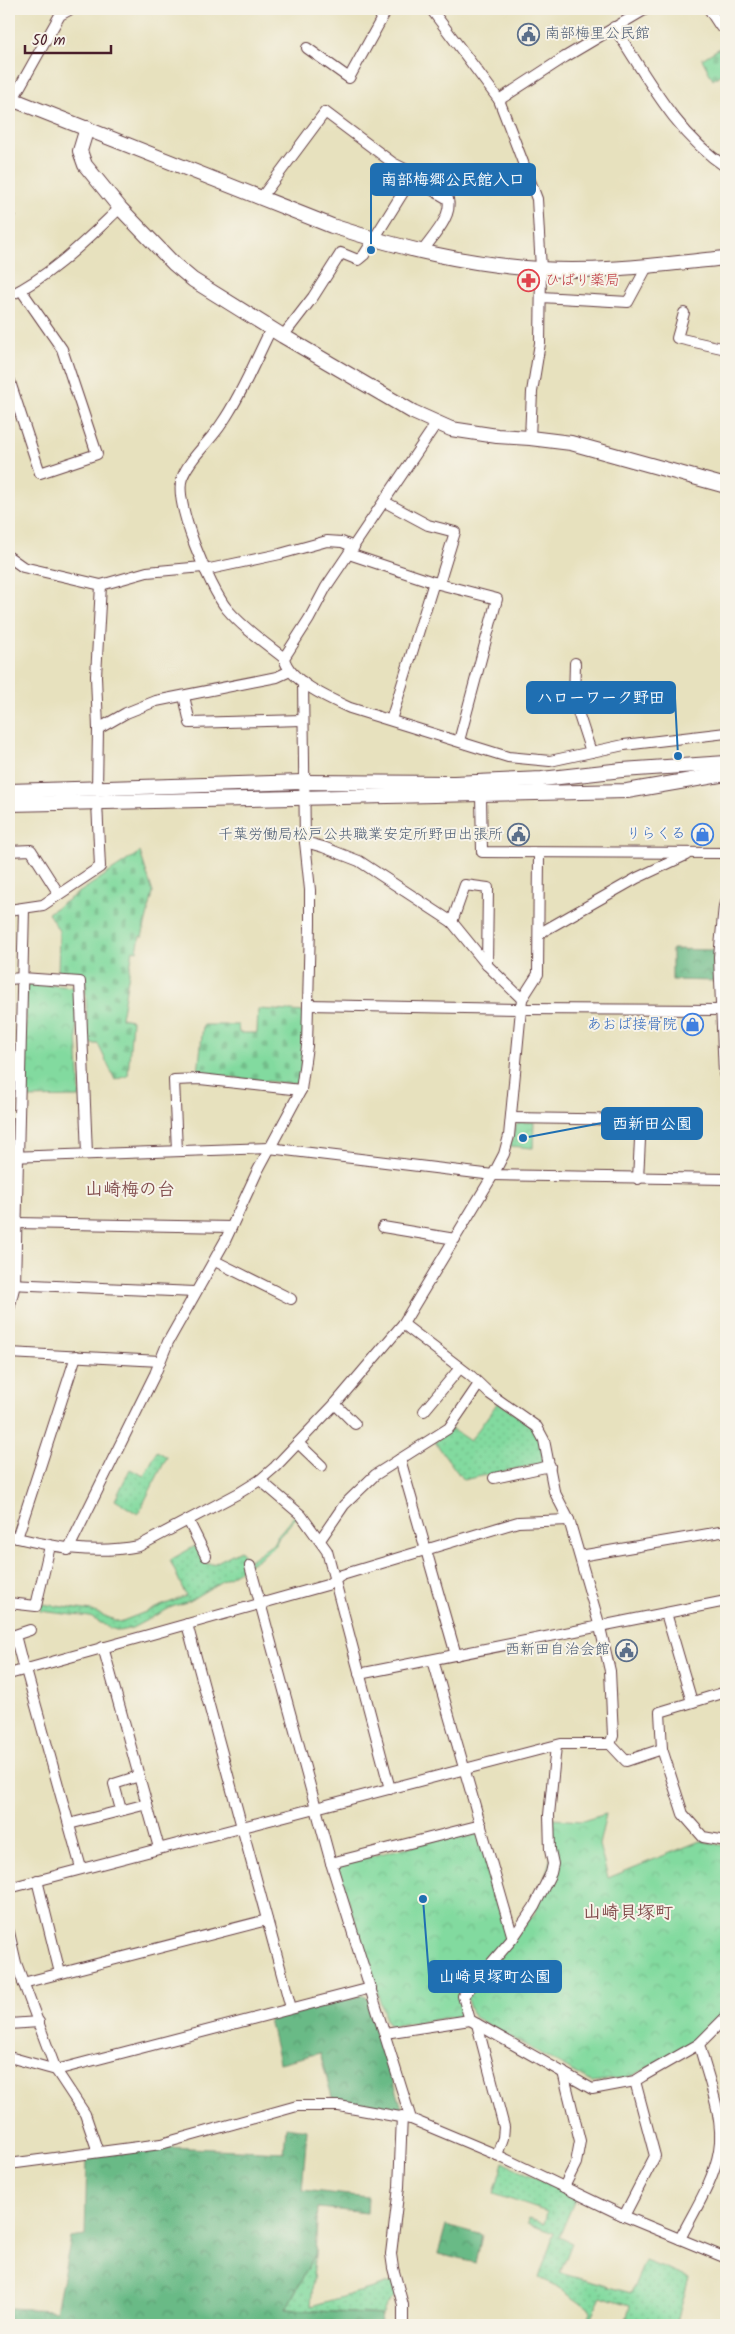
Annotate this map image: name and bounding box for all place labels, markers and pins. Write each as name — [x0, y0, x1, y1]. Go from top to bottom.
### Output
public building icon: 南部梅里公民館 — [517, 22, 541, 46]
place label: 南部梅里公民館 — [545, 22, 650, 46]
callout: 南部梅郷公民館入口 — [371, 164, 535, 195]
pharmacy icon: ひばり薬局 — [517, 269, 541, 293]
place label: ひばり薬局 — [545, 269, 620, 293]
callout: ハローワーク野田 — [527, 682, 675, 713]
place label: りらくる — [626, 822, 686, 846]
shop icon: りらくる — [690, 822, 714, 846]
place label: 千葉労働局松戸公共職業安定所野田出張所 — [218, 823, 503, 847]
public building icon: 千葉労働局松戸公共職業安定所野田出張所 — [507, 823, 531, 847]
place label: あおば接骨院 — [587, 1013, 677, 1037]
shop icon: あおば接骨院 — [681, 1013, 705, 1037]
callout: 西新田公園 — [602, 1108, 702, 1139]
place label: 西新田自治会館 — [505, 1638, 610, 1662]
public building icon: 西新田自治会館 — [614, 1638, 638, 1662]
callout: 山崎貝塚町公園 — [429, 1961, 561, 1992]

